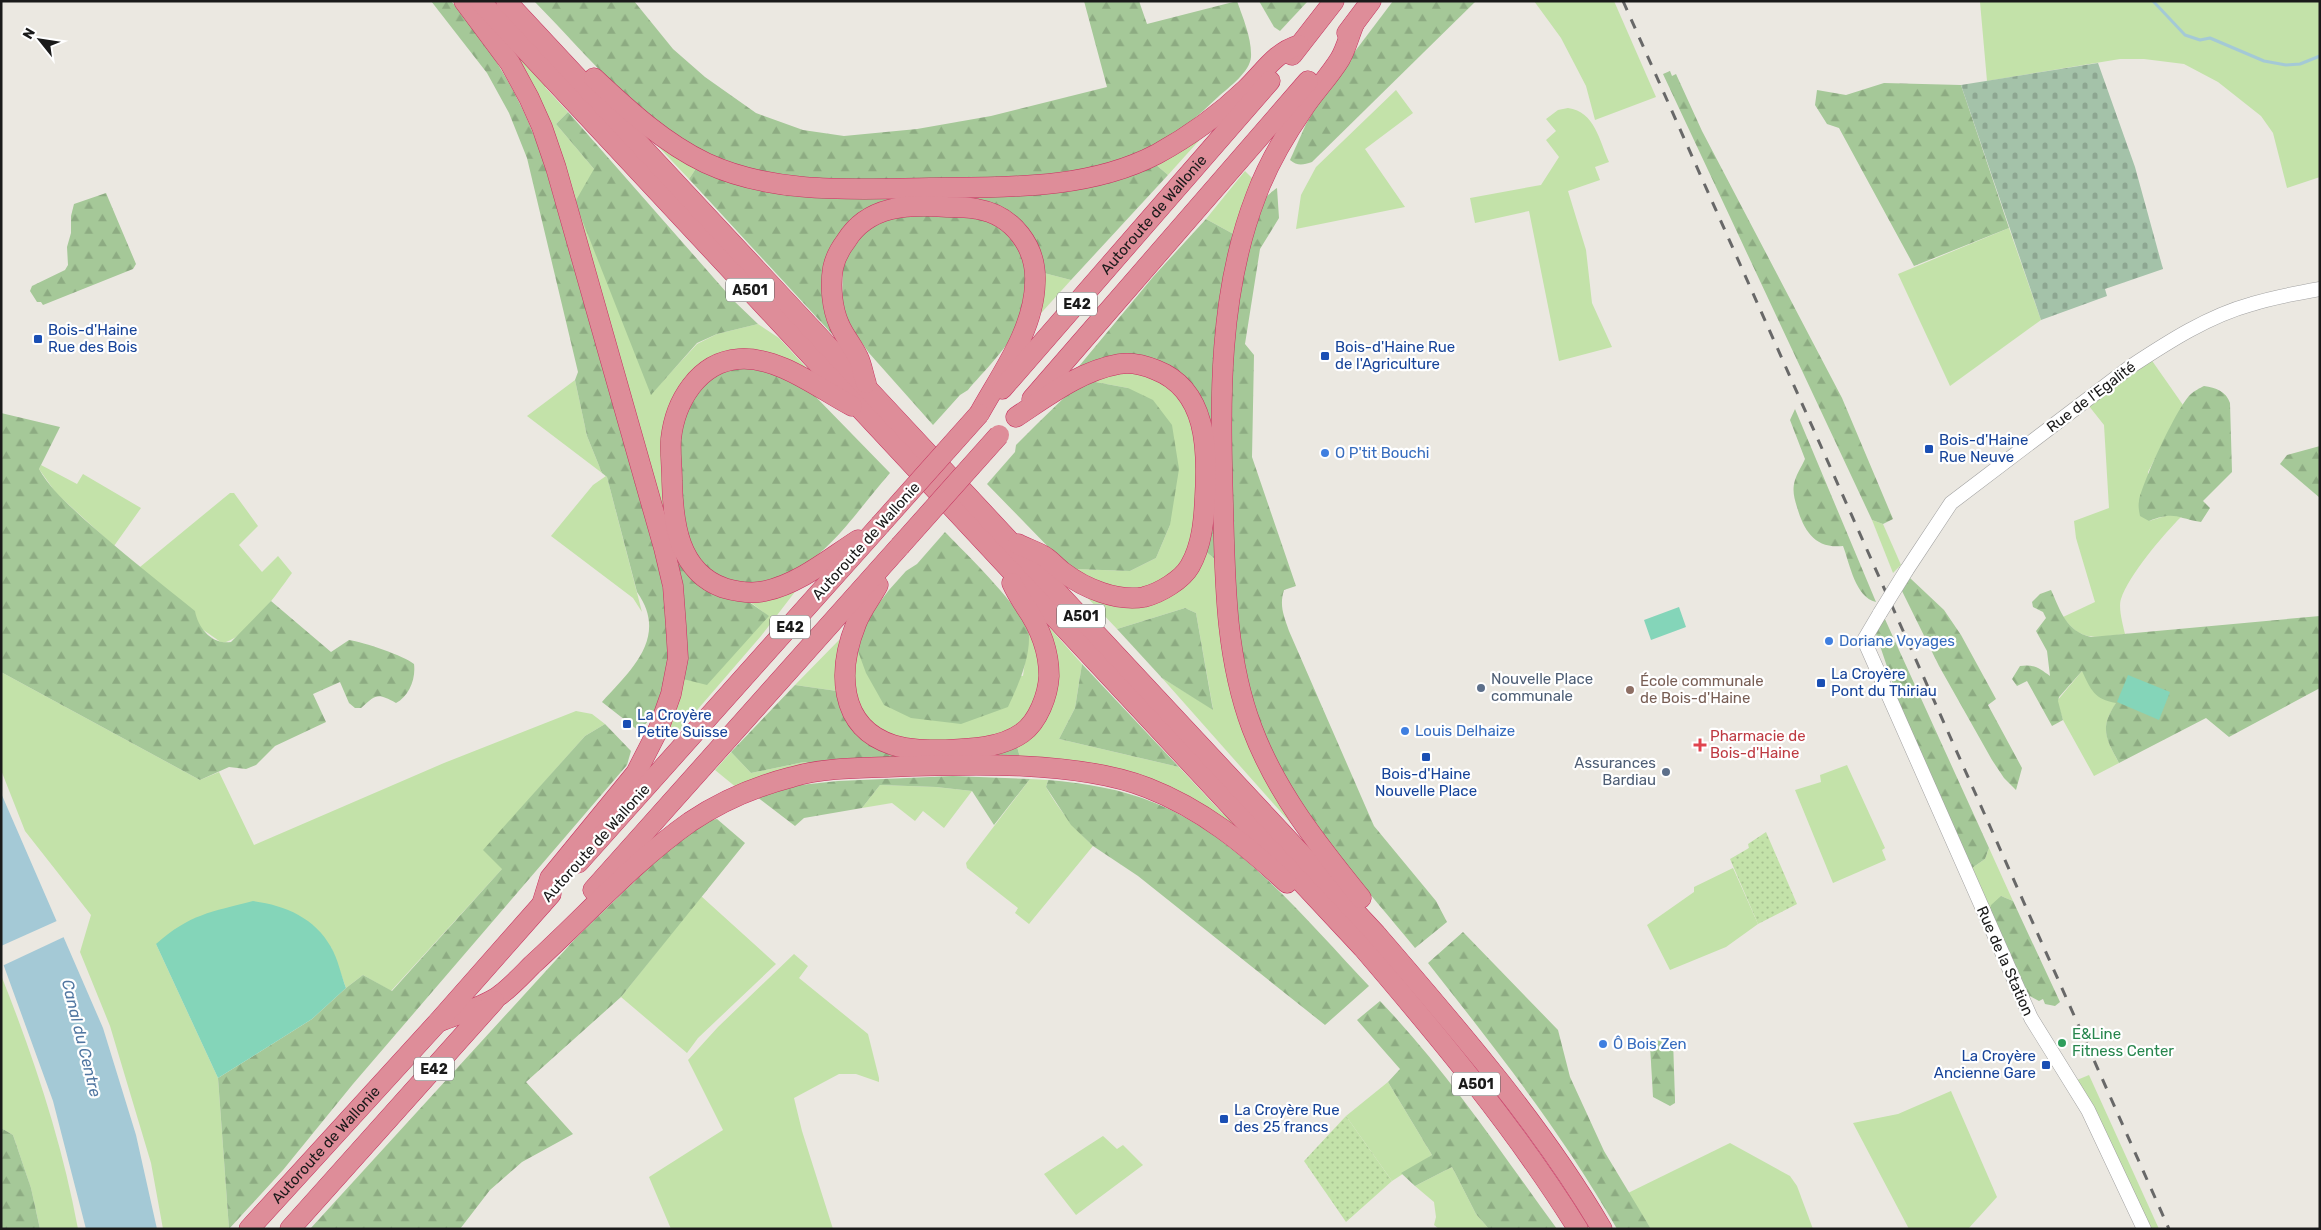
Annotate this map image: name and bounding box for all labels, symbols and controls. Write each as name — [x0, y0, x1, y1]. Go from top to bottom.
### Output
north arrow — [15, 15, 65, 65]
text: N — [19, 25, 39, 42]
street label: Autoroute de Wallonie — [1097, 151, 1210, 278]
road number: A501 — [726, 278, 774, 302]
road number: E42 — [1057, 292, 1097, 316]
place label: Bois-d'Haine Rue des Bois — [48, 321, 138, 356]
marker: Bois-d'Haine Rue des Bois — [32, 333, 44, 345]
place label: Bois-d'Haine Rue de l'Agriculture — [1335, 338, 1455, 373]
marker: Bois-d'Haine Rue de l'Agriculture — [1319, 350, 1331, 362]
street label: Rue de l'Egalité — [2043, 358, 2139, 436]
place label: Bois-d'Haine Rue Neuve — [1939, 431, 2028, 466]
marker: Bois-d'Haine Rue Neuve — [1923, 443, 1935, 455]
place label: O P'tit Bouchi — [1335, 444, 1429, 462]
marker: O P'tit Bouchi — [1319, 447, 1331, 459]
street label: Autoroute de Wallonie — [808, 478, 924, 604]
road number: A501 — [1057, 604, 1105, 628]
road number: E42 — [770, 616, 810, 638]
place label: Doriane Voyages — [1839, 632, 1955, 650]
marker: Doriane Voyages — [1823, 635, 1835, 647]
place label: La Croyère Pont du Thiriau — [1831, 665, 1937, 700]
place label: Nouvelle Place communale — [1491, 670, 1593, 705]
place label: École communale de Bois-d'Haine — [1640, 672, 1764, 707]
marker: La Croyère Pont du Thiriau — [1815, 677, 1827, 689]
marker: Nouvelle Place communale — [1475, 682, 1487, 694]
marker: École communale de Bois-d'Haine — [1624, 684, 1636, 696]
place label: La Croyère Petite Suisse — [637, 706, 728, 741]
marker: La Croyère Petite Suisse — [621, 718, 633, 730]
place label: Louis Delhaize — [1415, 722, 1515, 740]
marker: Louis Delhaize — [1399, 725, 1411, 737]
place label: Pharmacie de Bois-d'Haine — [1710, 727, 1806, 762]
marker: Pharmacie de Bois-d'Haine — [1694, 739, 1706, 751]
marker: Bois-d'Haine Nouvelle Place — [1420, 751, 1432, 763]
place label: Assurances Bardiau — [1574, 754, 1656, 789]
place label: Bois-d'Haine Nouvelle Place — [1375, 765, 1477, 800]
marker: Assurances Bardiau — [1660, 766, 1672, 778]
street label: Autoroute de Wallonie — [538, 780, 654, 906]
street label: Rue de la Station — [1973, 903, 2037, 1019]
water label: Canal du Centre — [58, 977, 105, 1099]
place label: E&Line Fitness Center — [2072, 1025, 2174, 1060]
place label: Ô Bois Zen — [1613, 1035, 1687, 1053]
marker: E&Line Fitness Center — [2056, 1037, 2068, 1049]
marker: Ô Bois Zen — [1597, 1038, 1609, 1050]
place label: La Croyère Ancienne Gare — [1934, 1047, 2036, 1082]
road number: E42 — [414, 1058, 454, 1080]
marker: La Croyère Ancienne Gare — [2040, 1059, 2052, 1071]
road number: A501 — [1452, 1072, 1500, 1096]
street label: Autoroute de Wallonie — [268, 1082, 384, 1207]
place label: La Croyère Rue des 25 francs — [1234, 1101, 1340, 1136]
marker: La Croyère Rue des 25 francs — [1218, 1113, 1230, 1125]

